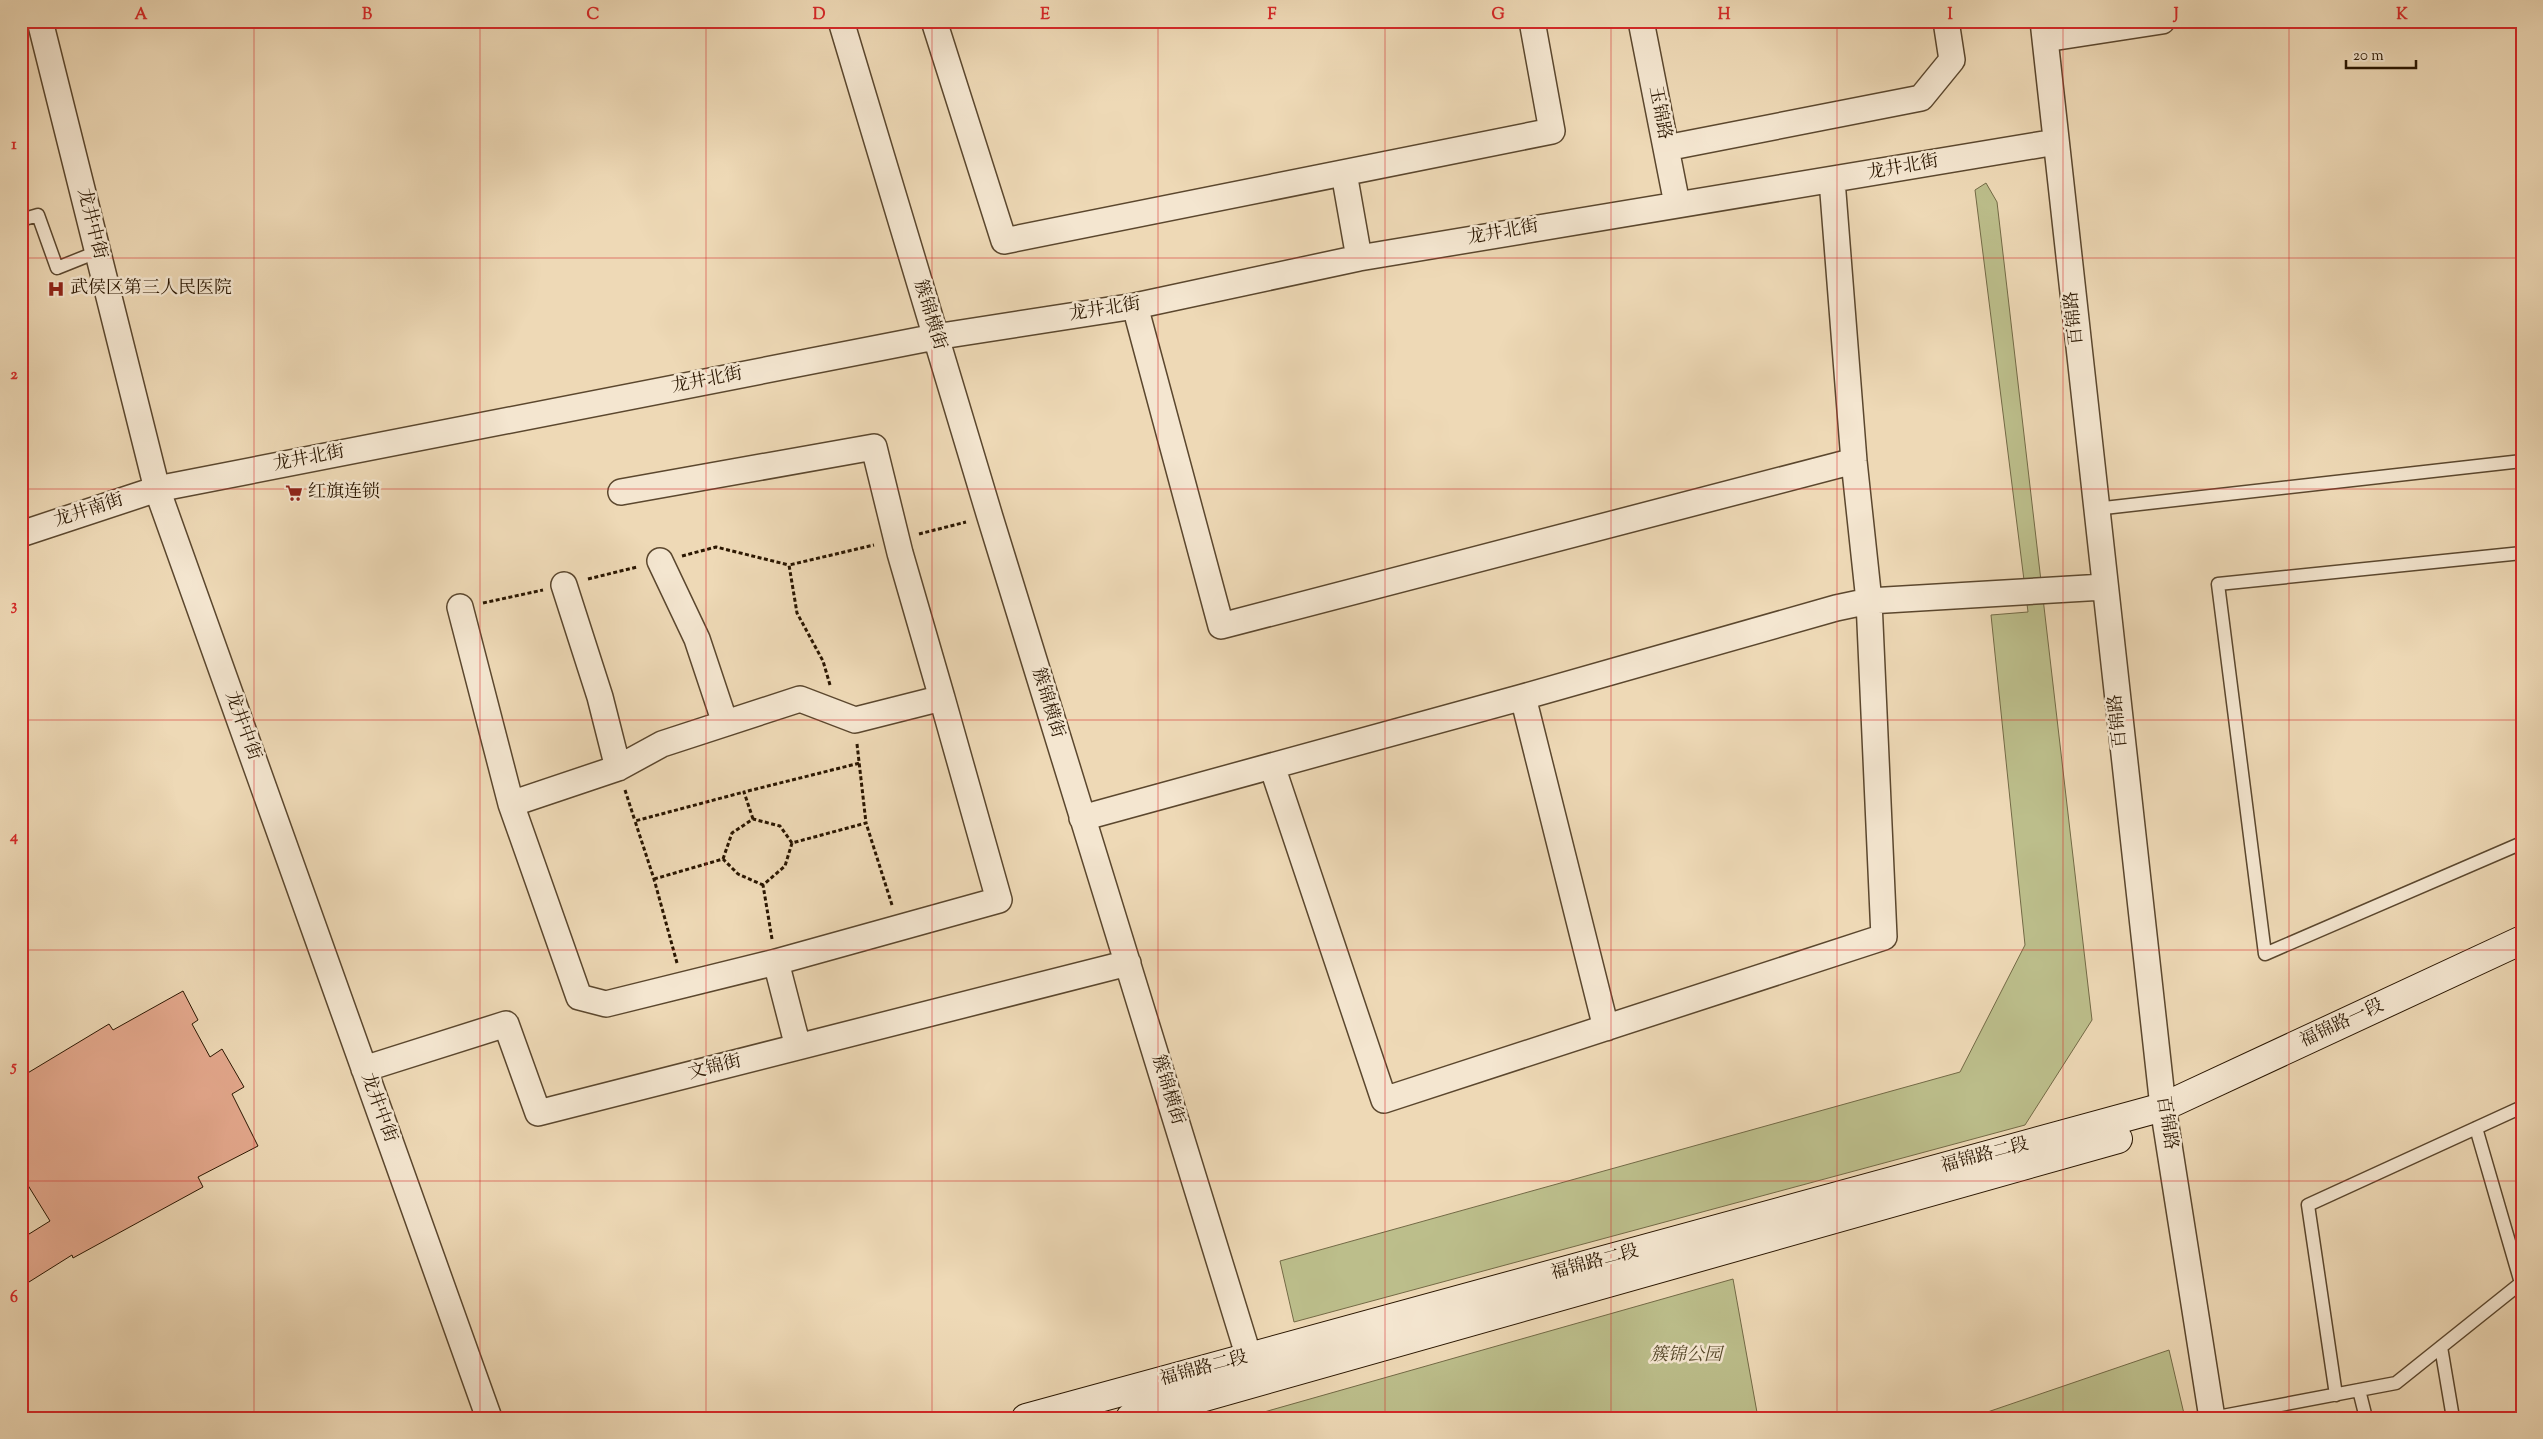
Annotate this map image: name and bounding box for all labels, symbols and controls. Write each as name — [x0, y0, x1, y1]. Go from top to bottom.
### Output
text: A — [135, 4, 148, 27]
text: B — [362, 4, 372, 27]
text: C — [587, 4, 600, 27]
text: D — [813, 4, 826, 27]
text: E — [1040, 4, 1050, 27]
text: F — [1268, 4, 1277, 27]
text: G — [1491, 4, 1505, 27]
text: H — [1718, 4, 1731, 27]
text: I — [1947, 4, 1953, 27]
text: J — [2172, 4, 2179, 27]
text: K — [2396, 4, 2408, 27]
scale bar — [2346, 38, 2416, 70]
text: 20 m — [2353, 46, 2384, 67]
street label: 玉锦路 — [1641, 84, 1677, 142]
text: 1 — [11, 134, 17, 157]
street label: 龙井北街 — [1865, 149, 1941, 187]
street label: 龙井中街 — [70, 186, 112, 262]
street label: 龙井北街 — [1465, 214, 1541, 252]
place label: 武侯区第三人民医院 — [70, 276, 232, 302]
street label: 簇锦横街 — [906, 277, 952, 353]
hospital icon: 武侯区第三人民医院 — [46, 279, 66, 299]
street label: 百锦路 — [2059, 290, 2091, 346]
street label: 龙井北街 — [1067, 292, 1143, 328]
street label: 龙井北街 — [669, 361, 745, 401]
text: 2 — [10, 364, 18, 387]
street label: 龙井北街 — [271, 439, 347, 479]
place label: 红旗连锁 — [308, 480, 380, 506]
supermarket icon: 红旗连锁 — [284, 483, 304, 503]
street label: 龙井南街 — [51, 488, 127, 534]
text: 3 — [11, 595, 18, 618]
street label: 簇锦横街 — [1024, 665, 1070, 741]
street label: 龙井中街 — [217, 688, 267, 764]
street label: 百锦路 — [2103, 693, 2135, 749]
text: 4 — [9, 826, 18, 849]
street label: 福锦路一段 — [2296, 993, 2388, 1055]
street label: 文锦街 — [686, 1049, 744, 1087]
street label: 簇锦横街 — [1144, 1052, 1190, 1128]
text: 5 — [9, 1056, 17, 1079]
street label: 龙井中街 — [353, 1070, 403, 1146]
street label: 百锦路 — [2149, 1094, 2183, 1152]
street label: 福锦路二段 — [1938, 1132, 2032, 1180]
street label: 福锦路二段 — [1548, 1239, 1642, 1287]
text: 6 — [10, 1287, 18, 1310]
park label: 簇锦公园 — [1650, 1343, 1725, 1369]
street label: 福锦路二段 — [1157, 1345, 1251, 1393]

